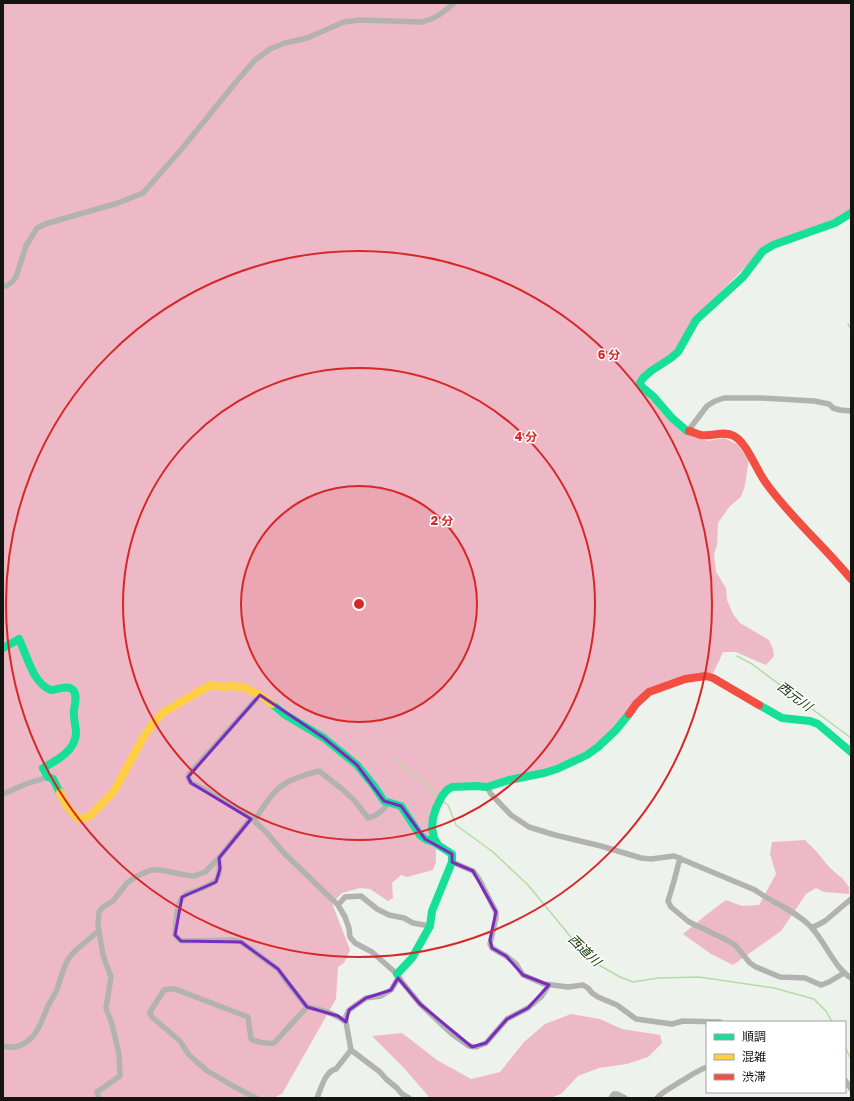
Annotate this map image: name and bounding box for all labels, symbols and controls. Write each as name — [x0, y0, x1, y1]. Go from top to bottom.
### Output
text: 6 分 — [598, 347, 620, 362]
text: 4 分 — [515, 429, 537, 444]
text: 2 分 — [431, 513, 453, 528]
centre of rings — [352, 597, 366, 611]
water label: 西元川 — [775, 678, 817, 715]
water label: 西道川 — [565, 931, 606, 971]
legend — [706, 1021, 846, 1093]
text: 順調 — [742, 1029, 766, 1044]
text: 混雑 — [742, 1049, 766, 1064]
text: 渋滞 — [742, 1069, 766, 1084]

